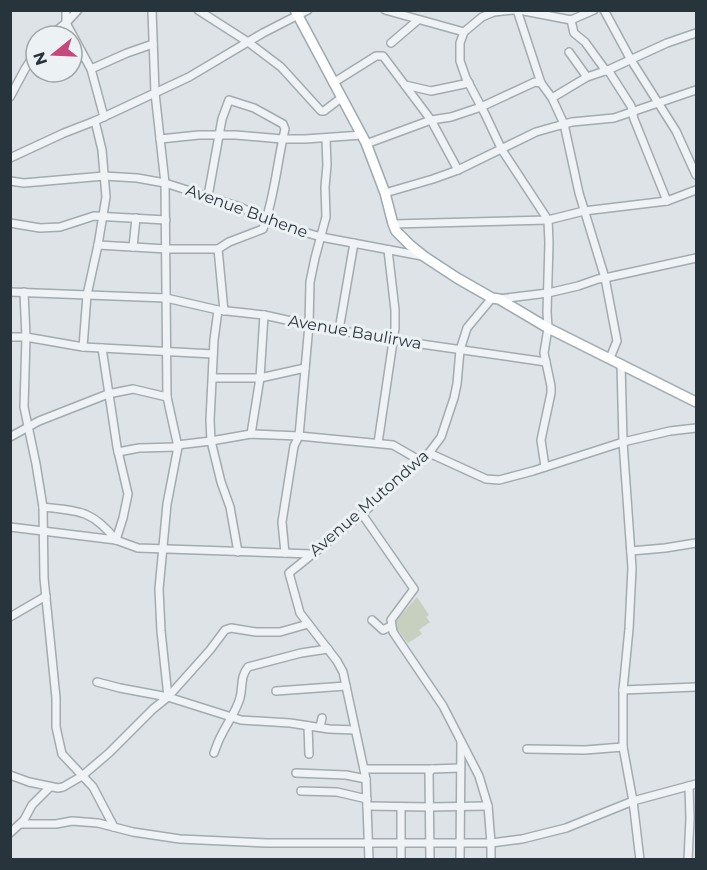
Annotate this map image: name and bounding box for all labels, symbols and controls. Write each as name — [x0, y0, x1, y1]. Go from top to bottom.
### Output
north arrow — [24, 24, 84, 84]
text: N — [29, 49, 51, 68]
street label: Avenue Buhene — [183, 180, 311, 242]
street label: Avenue Baulirwa — [287, 311, 423, 353]
street label: Avenue Mutondwa — [306, 446, 432, 560]

